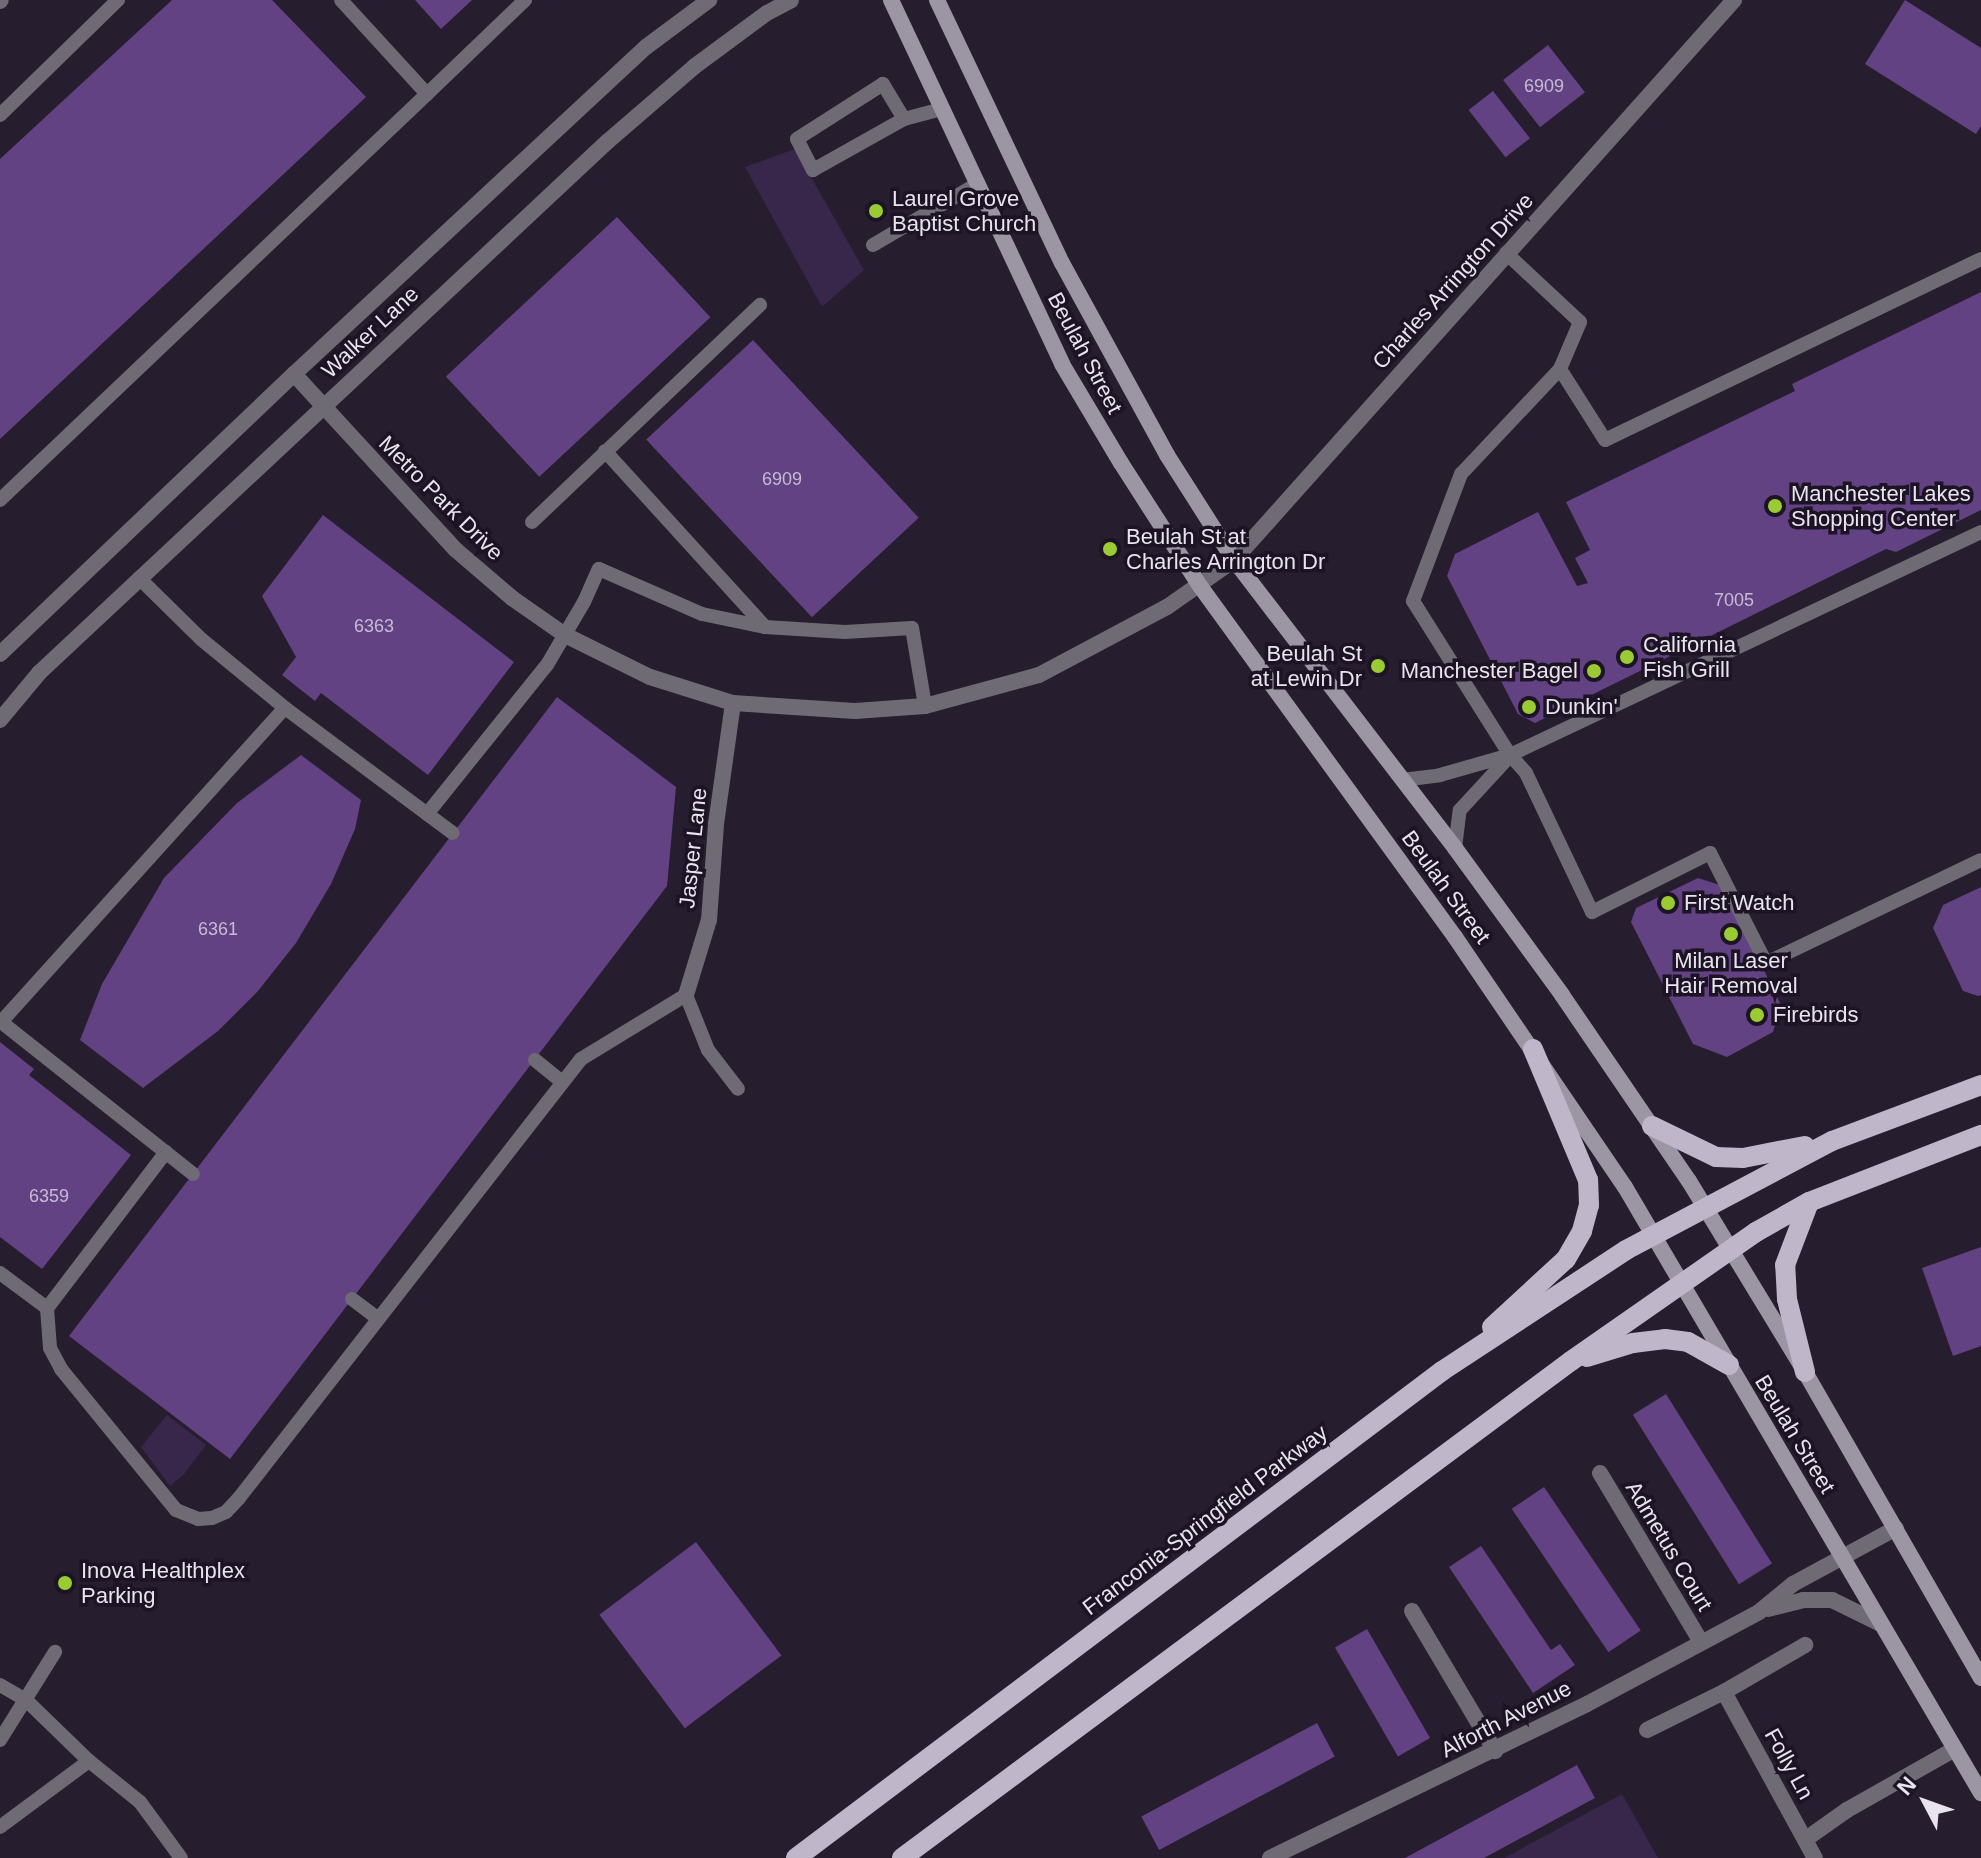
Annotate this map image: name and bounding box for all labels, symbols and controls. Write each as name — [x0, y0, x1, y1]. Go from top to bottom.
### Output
house number: 6909 — [1524, 75, 1564, 97]
place label: Laurel Grove Baptist Church — [892, 185, 1036, 236]
street label: Charles Arrington Drive — [1367, 187, 1539, 375]
marker: Laurel Grove Baptist Church — [867, 202, 885, 220]
street label: Walker Lane — [316, 281, 424, 383]
street label: Beulah Street — [1042, 288, 1128, 418]
street label: Metro Park Drive — [373, 430, 509, 566]
house number: 6909 — [762, 468, 802, 490]
place label: Manchester Lakes Shopping Center — [1791, 480, 1971, 532]
marker: Manchester Lakes Shopping Center — [1766, 497, 1784, 515]
place label: Beulah St at Charles Arrington Dr — [1126, 523, 1327, 574]
marker: Beulah St at Charles Arrington Dr — [1101, 540, 1119, 558]
house number: 7005 — [1714, 589, 1754, 611]
house number: 6363 — [354, 615, 394, 637]
place label: California Fish Grill — [1643, 631, 1736, 682]
place label: Beulah St at Lewin Dr — [1251, 640, 1362, 692]
marker: California Fish Grill — [1618, 648, 1636, 666]
marker: Beulah St at Lewin Dr — [1369, 657, 1387, 675]
place label: Manchester Bagel — [1401, 658, 1578, 684]
marker: Manchester Bagel — [1585, 662, 1603, 680]
place label: Dunkin' — [1545, 694, 1618, 720]
marker: Dunkin' — [1520, 698, 1538, 716]
street label: Jasper Lane — [674, 786, 712, 910]
street label: Beulah Street — [1396, 825, 1496, 949]
place label: First Watch — [1684, 890, 1794, 916]
marker: First Watch — [1659, 894, 1677, 912]
house number: 6361 — [198, 918, 238, 940]
marker: Milan Laser Hair Removal — [1722, 925, 1740, 943]
place label: Milan Laser Hair Removal — [1664, 947, 1798, 998]
place label: Firebirds — [1773, 1002, 1859, 1028]
marker: Firebirds — [1748, 1006, 1766, 1024]
house number: 6359 — [29, 1185, 69, 1207]
street label: Beulah Street — [1749, 1370, 1841, 1498]
street label: Franconia-Springfield Parkway — [1077, 1419, 1333, 1621]
street label: Admetus Court — [1620, 1476, 1718, 1616]
place label: Inova Healthplex Parking — [81, 1557, 245, 1608]
marker: Inova Healthplex Parking — [56, 1574, 74, 1592]
street label: Alforth Avenue — [1436, 1675, 1576, 1763]
street label: Folly Ln — [1759, 1724, 1819, 1804]
north arrow — [1885, 1762, 1965, 1842]
text: N — [1892, 1772, 1921, 1800]

